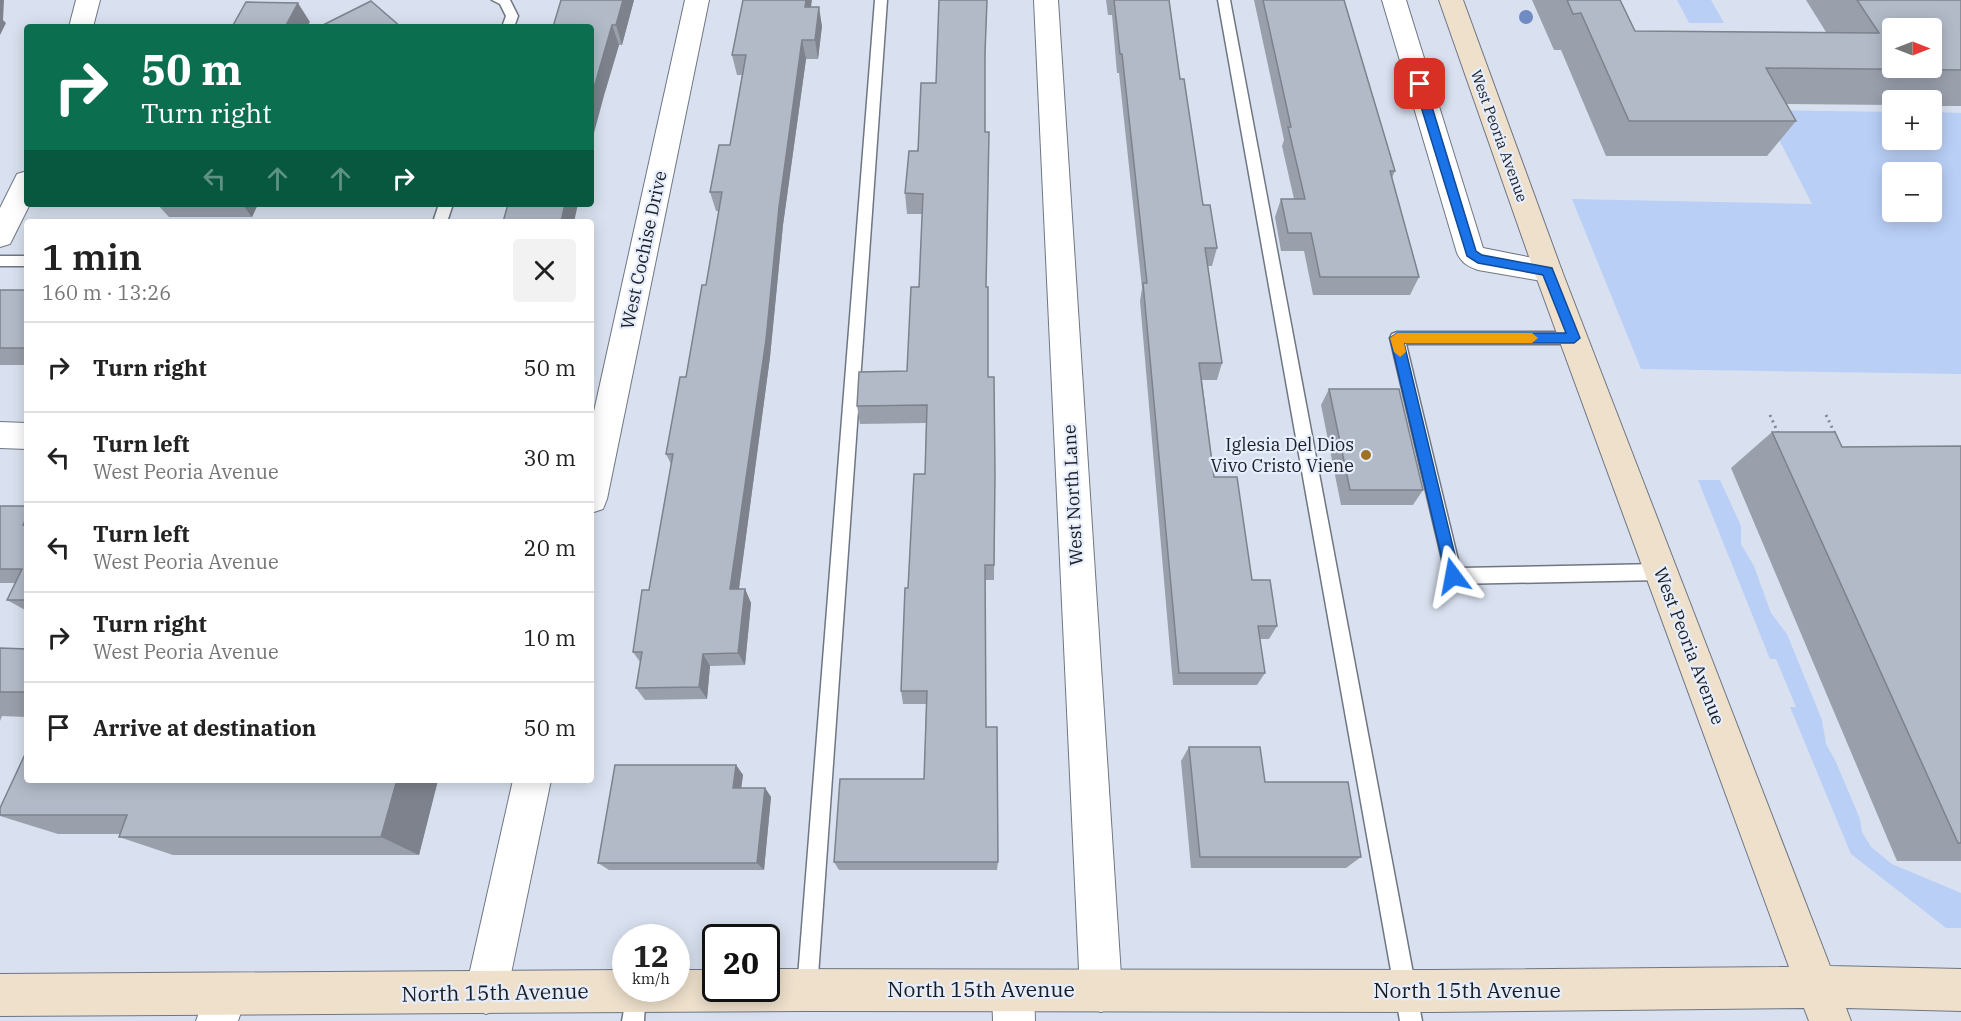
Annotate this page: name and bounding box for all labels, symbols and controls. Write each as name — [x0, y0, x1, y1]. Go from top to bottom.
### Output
north arrow — [1882, 18, 1942, 78]
map controls — [1882, 18, 1942, 222]
text: 50 m — [141, 42, 242, 97]
icon: right — [42, 48, 120, 126]
pin — [1394, 58, 1445, 109]
icon: arrive — [1403, 67, 1436, 100]
street label: West Peoria Avenue — [1467, 67, 1532, 204]
button: + — [1882, 90, 1942, 150]
text: Turn right — [141, 95, 272, 130]
icon: left — [198, 162, 231, 195]
icon: ahead — [261, 162, 294, 195]
icon: ahead — [324, 162, 357, 195]
icon: right — [387, 162, 420, 195]
button: − — [1882, 162, 1942, 222]
street label: West Cochise Drive — [615, 169, 672, 331]
text: 1 min — [42, 233, 142, 280]
button: close — [513, 239, 576, 302]
text: 160 m · 13:26 — [42, 279, 171, 306]
icon: right — [42, 351, 75, 384]
text: Turn right — [93, 353, 207, 382]
text: 50 m — [524, 353, 576, 382]
street label: West North Lane — [1057, 424, 1088, 566]
text: Turn left — [93, 429, 189, 458]
place label: Iglesia Del Dios Vivo Cristo Viene — [1211, 433, 1354, 477]
icon: left — [42, 441, 75, 474]
text: 30 m — [524, 443, 576, 472]
marker: Iglesia Del Dios Vivo Cristo Viene — [1359, 448, 1373, 462]
text: West Peoria Avenue — [93, 458, 279, 485]
text: Turn left — [93, 519, 189, 548]
icon: left — [42, 531, 75, 564]
text: 20 m — [524, 533, 576, 562]
position arrow — [1421, 544, 1485, 608]
text: West Peoria Avenue — [93, 548, 279, 575]
street label: West Peoria Avenue — [1649, 564, 1730, 728]
text: Turn right — [93, 609, 207, 638]
icon: right — [42, 621, 75, 654]
text: 10 m — [524, 623, 576, 652]
text: West Peoria Avenue — [93, 638, 279, 665]
icon: arrive — [42, 711, 75, 744]
text: Arrive at destination — [93, 713, 316, 742]
text: 50 m — [524, 713, 576, 742]
speed limit sign: 20 — [702, 924, 780, 1002]
text: 12 — [633, 936, 669, 975]
text: km/h — [632, 969, 670, 988]
street label: North 15th Avenue — [887, 975, 1075, 1003]
street label: North 15th Avenue — [401, 976, 589, 1008]
street label: North 15th Avenue — [1373, 976, 1561, 1004]

